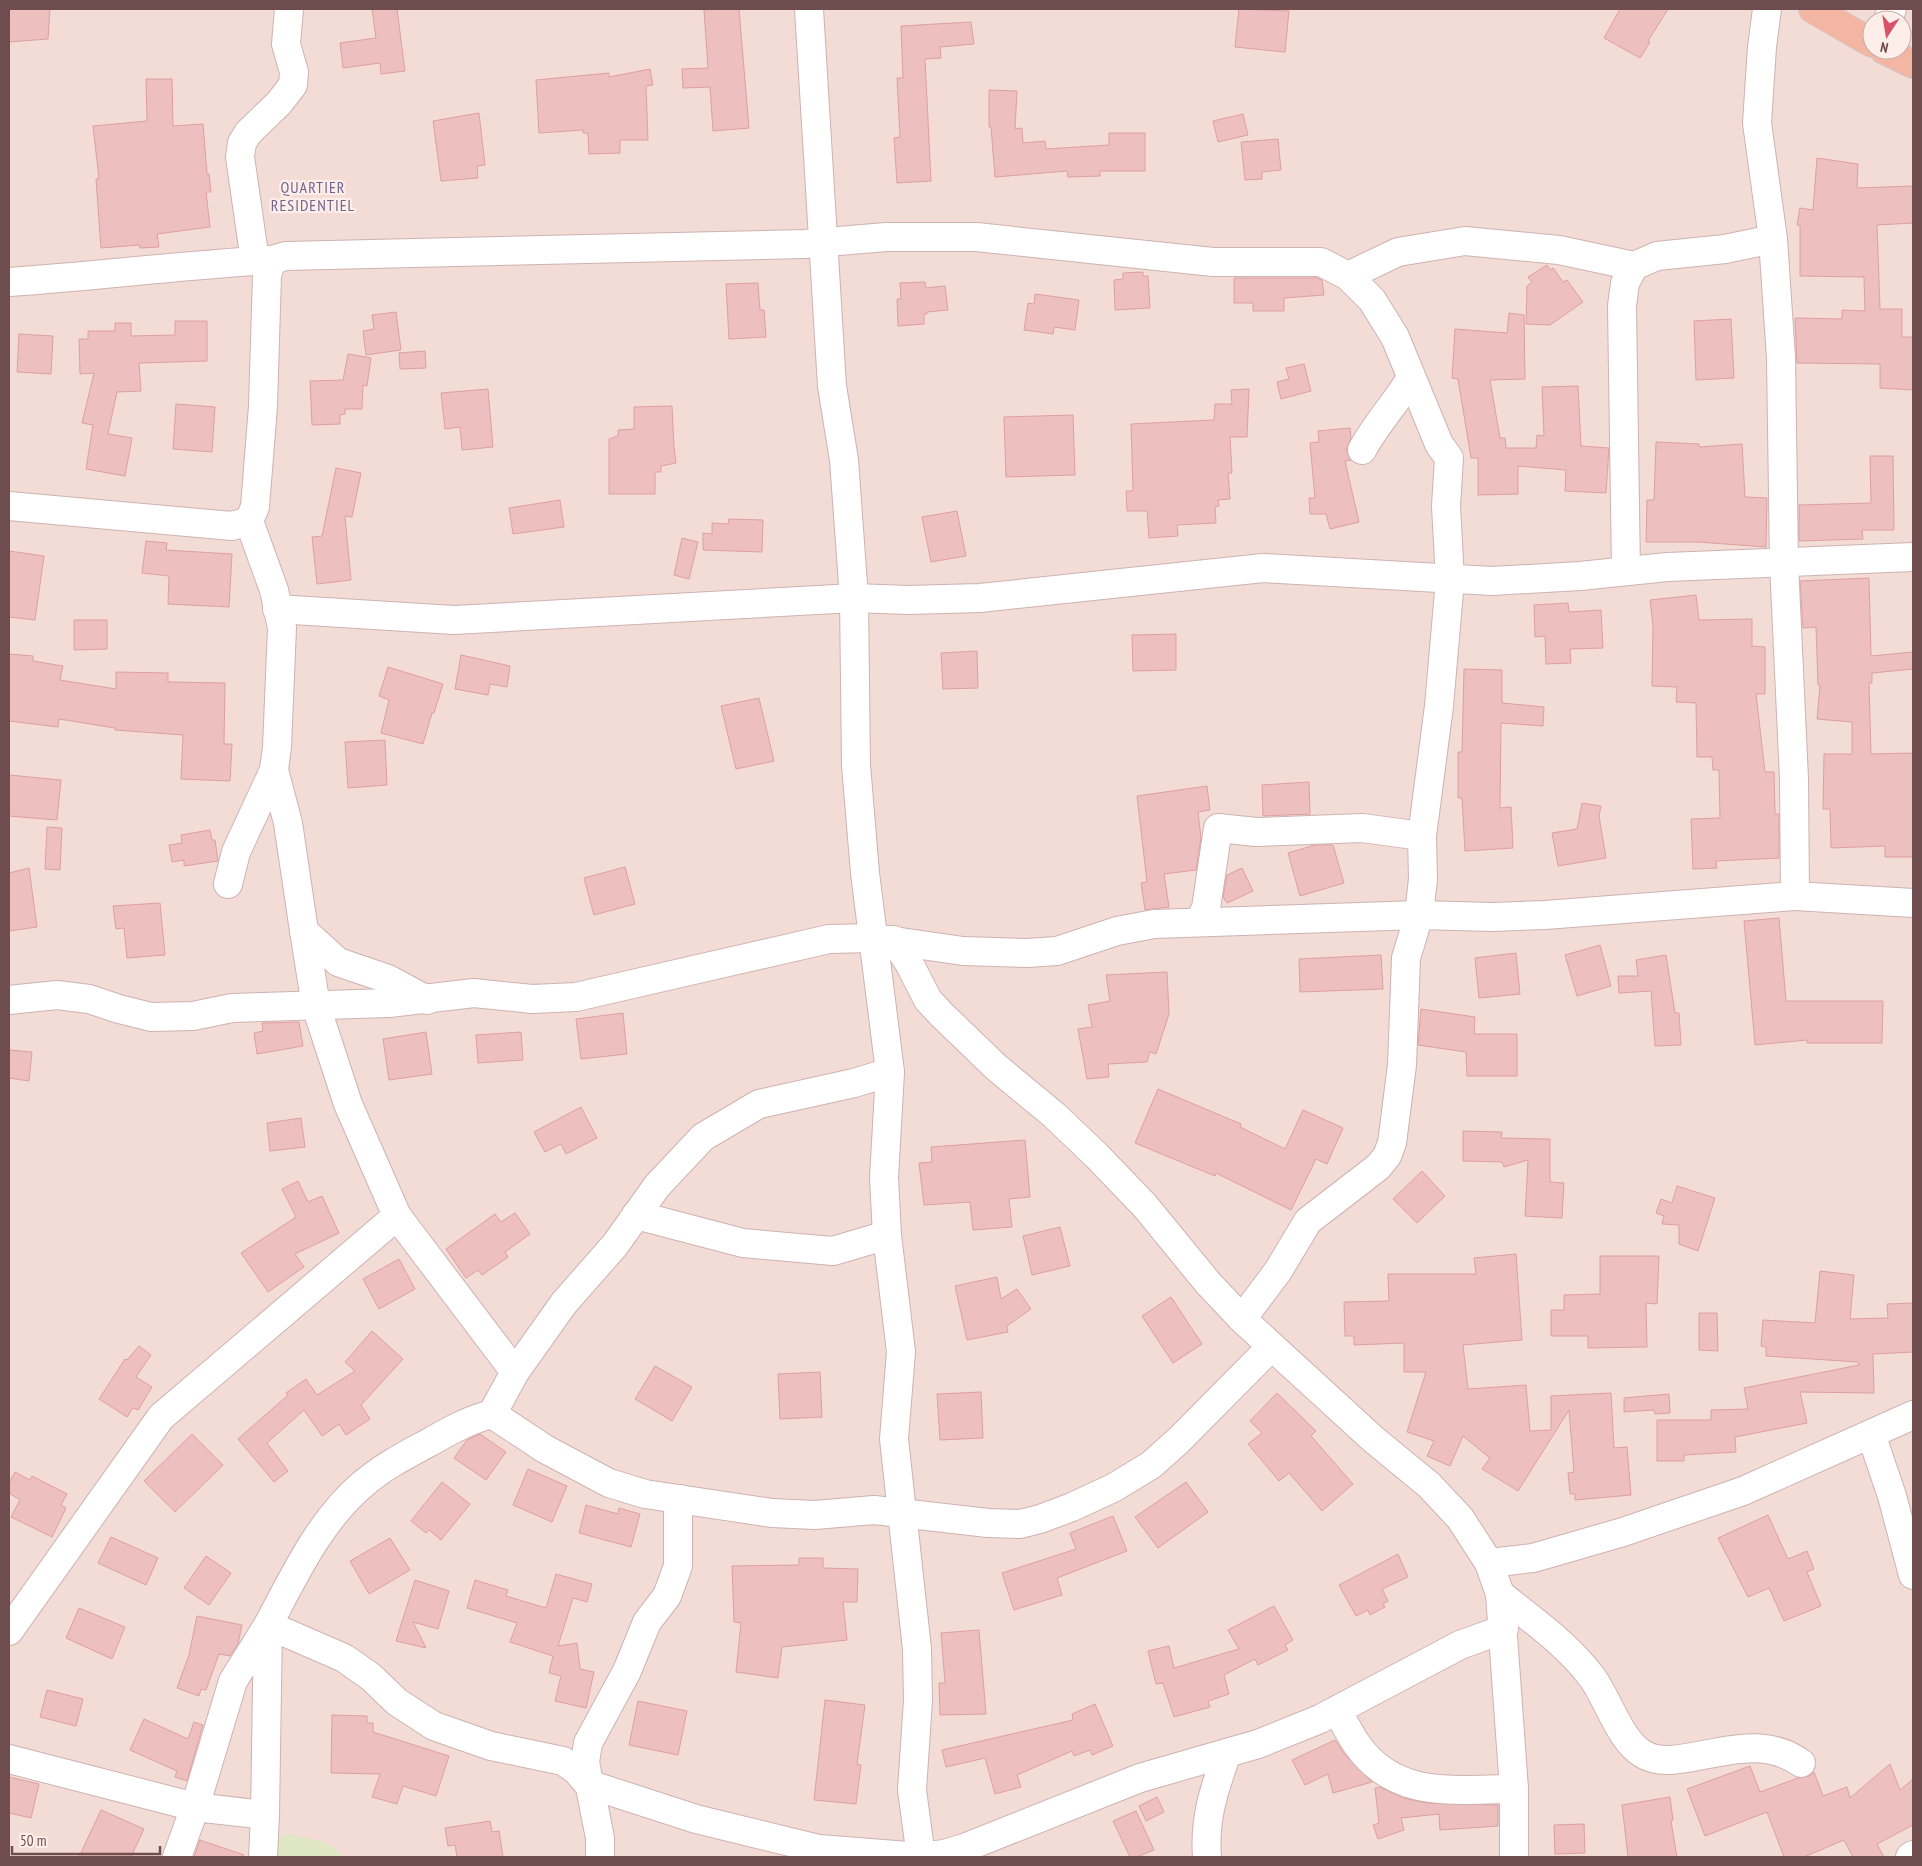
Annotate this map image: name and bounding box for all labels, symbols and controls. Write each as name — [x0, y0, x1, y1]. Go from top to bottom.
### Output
north arrow — [1862, 10, 1912, 60]
text: N — [1879, 38, 1890, 57]
district label: QUARTIER RESIDENTIEL — [271, 177, 355, 215]
scale bar — [12, 1824, 160, 1856]
text: 50 m — [20, 1831, 46, 1850]

